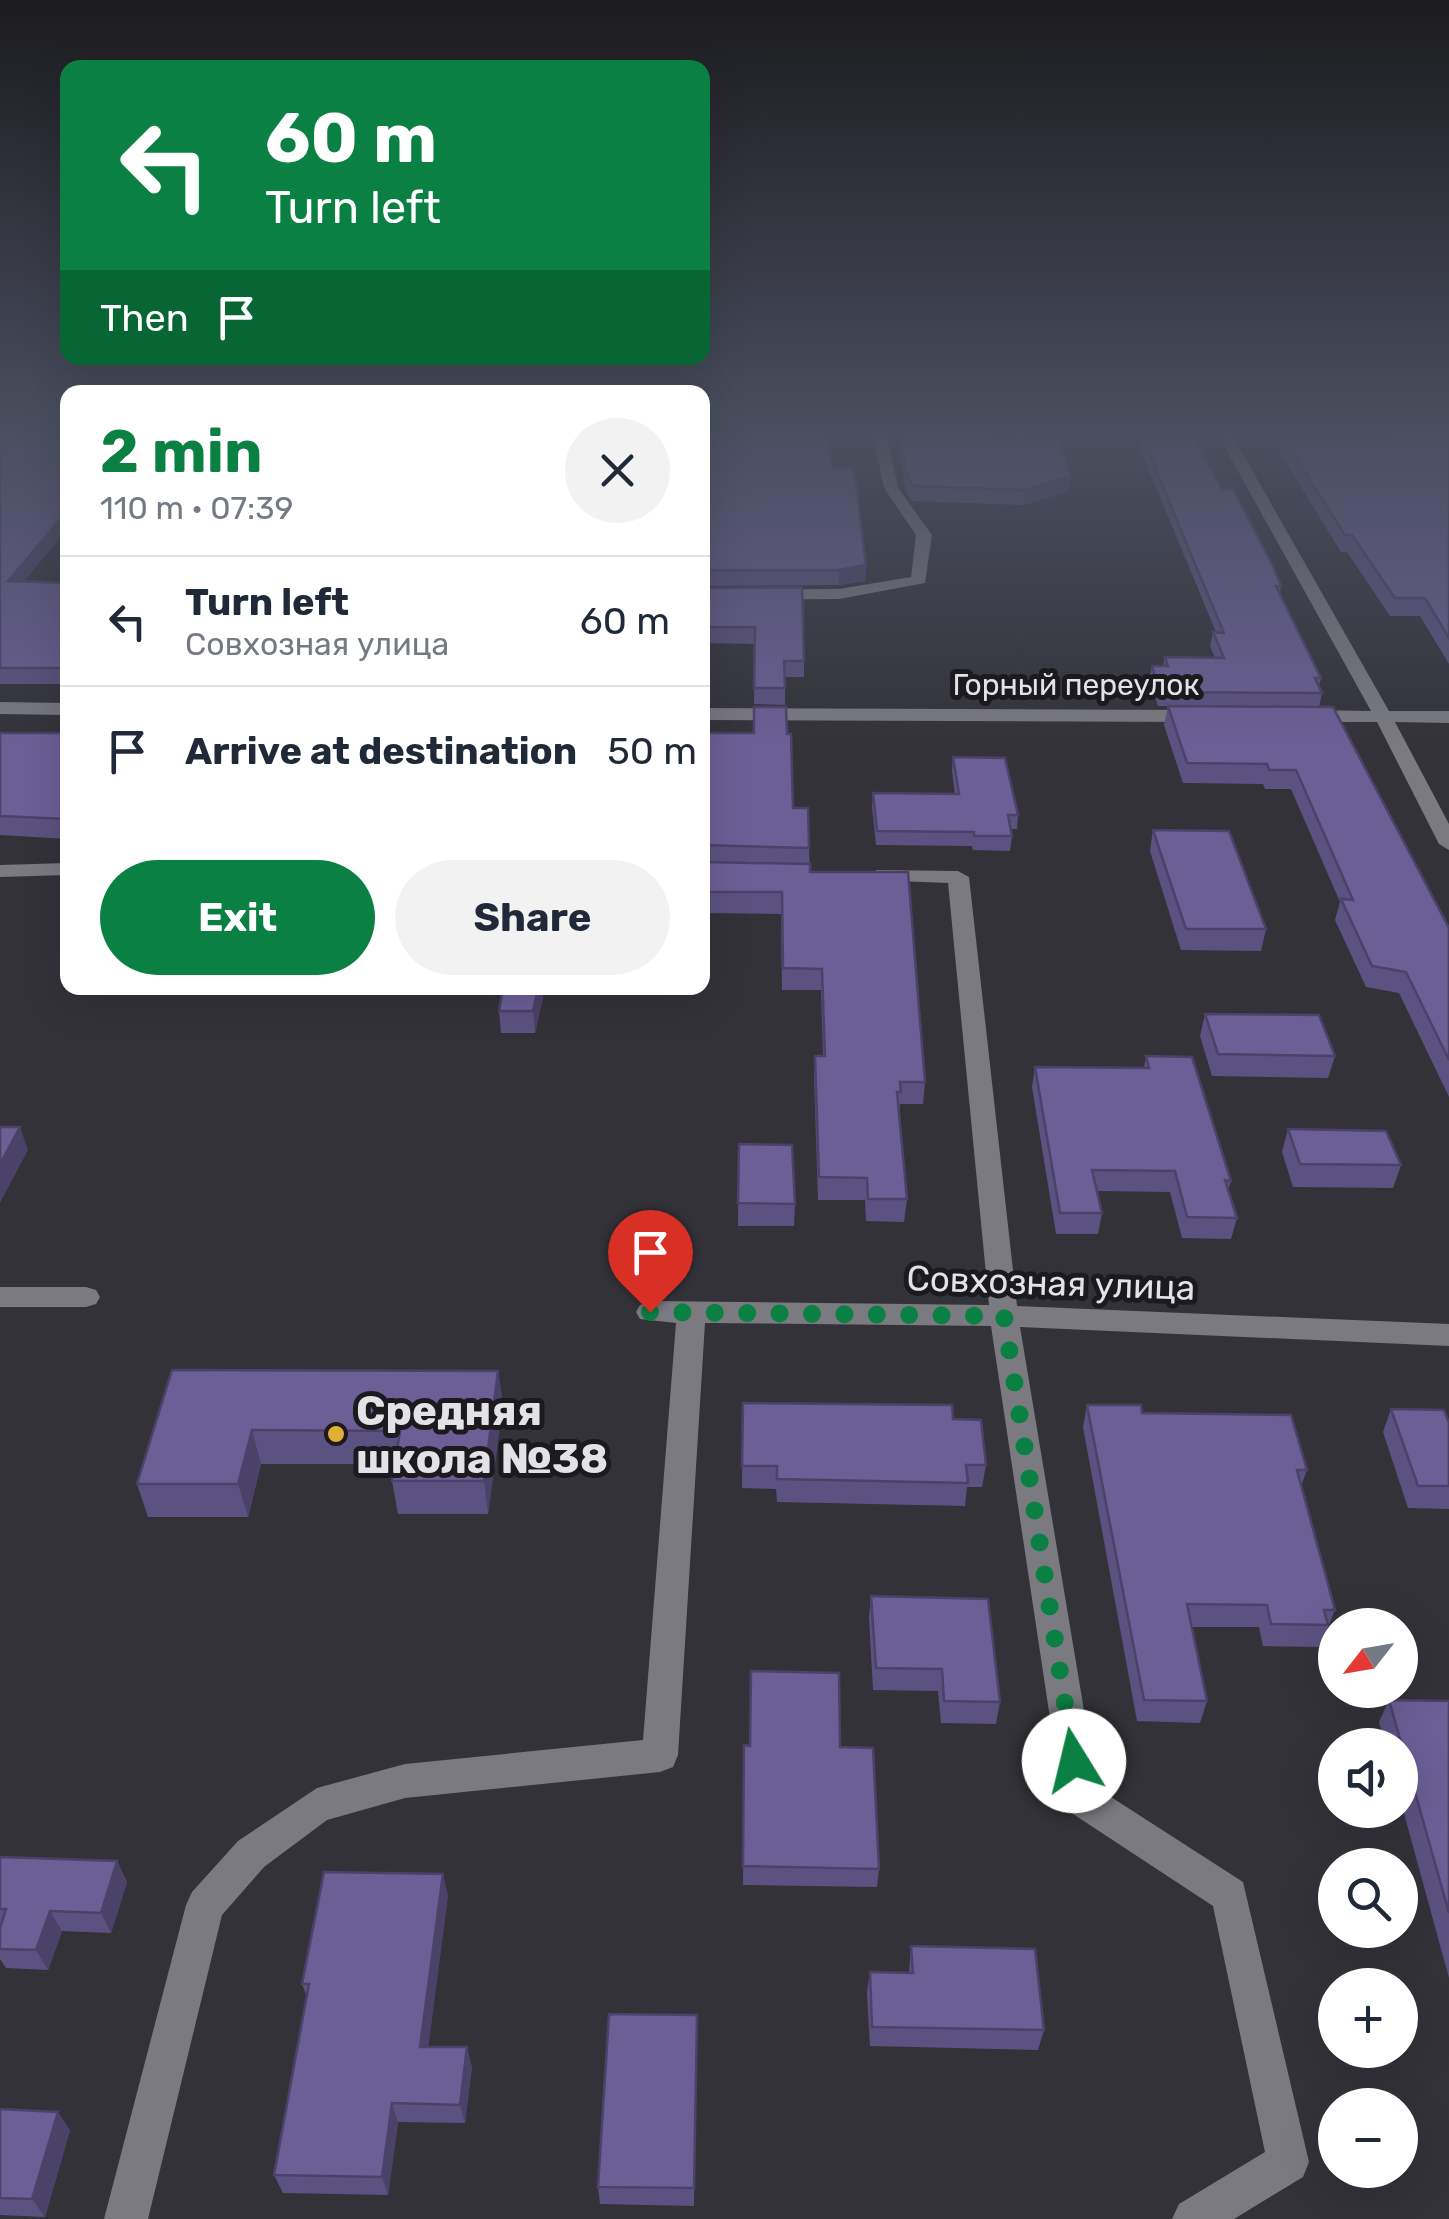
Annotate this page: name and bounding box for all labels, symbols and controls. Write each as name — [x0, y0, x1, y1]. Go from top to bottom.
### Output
text: 60 m — [265, 97, 437, 180]
icon: left — [100, 100, 230, 230]
text: Turn left — [265, 181, 441, 234]
icon: arrive — [209, 290, 264, 345]
text: Then — [100, 295, 189, 341]
text: 2 min — [100, 416, 262, 487]
button: close — [565, 418, 670, 523]
text: 110 m · 07:39 — [100, 489, 293, 527]
text: Turn left — [185, 579, 349, 625]
icon: left — [100, 594, 155, 649]
text: 60 m — [580, 598, 670, 644]
text: Совхозная улица — [185, 625, 449, 663]
street label: Горный переулок — [952, 667, 1200, 703]
icon: arrive — [100, 724, 155, 779]
text: Arrive at destination — [185, 728, 577, 774]
text: 50 m — [607, 728, 697, 774]
button: Exit — [100, 860, 375, 975]
button: Share — [395, 860, 670, 975]
pin — [608, 1210, 693, 1313]
icon: arrive — [623, 1225, 678, 1280]
street label: Совхозная улица — [906, 1257, 1196, 1309]
place label: Средняя школа №38 — [356, 1386, 608, 1484]
marker: Средняя школа №38 — [325, 1423, 347, 1445]
north arrow — [1318, 1608, 1418, 1708]
map controls — [1318, 1608, 1418, 2188]
position arrow — [1022, 1709, 1126, 1813]
button: sound — [1318, 1728, 1418, 1828]
button: search — [1318, 1848, 1418, 1948]
button: + — [1318, 1968, 1418, 2068]
button: − — [1318, 2088, 1418, 2188]

